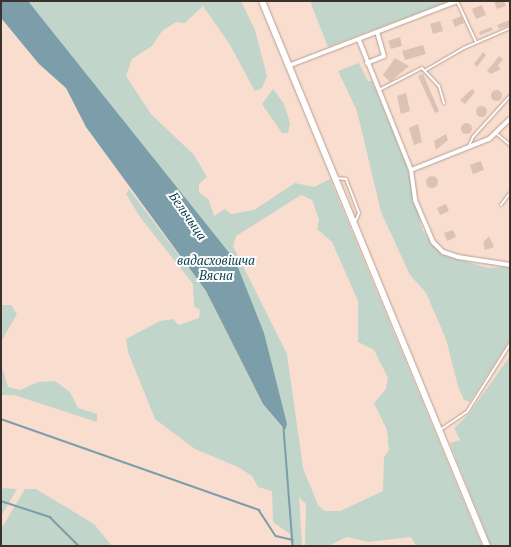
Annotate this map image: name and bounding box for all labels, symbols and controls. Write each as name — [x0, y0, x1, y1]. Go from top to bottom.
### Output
water label: Бельчыца — [166, 189, 210, 243]
water label: вадасховішча Вясна — [177, 253, 255, 284]

